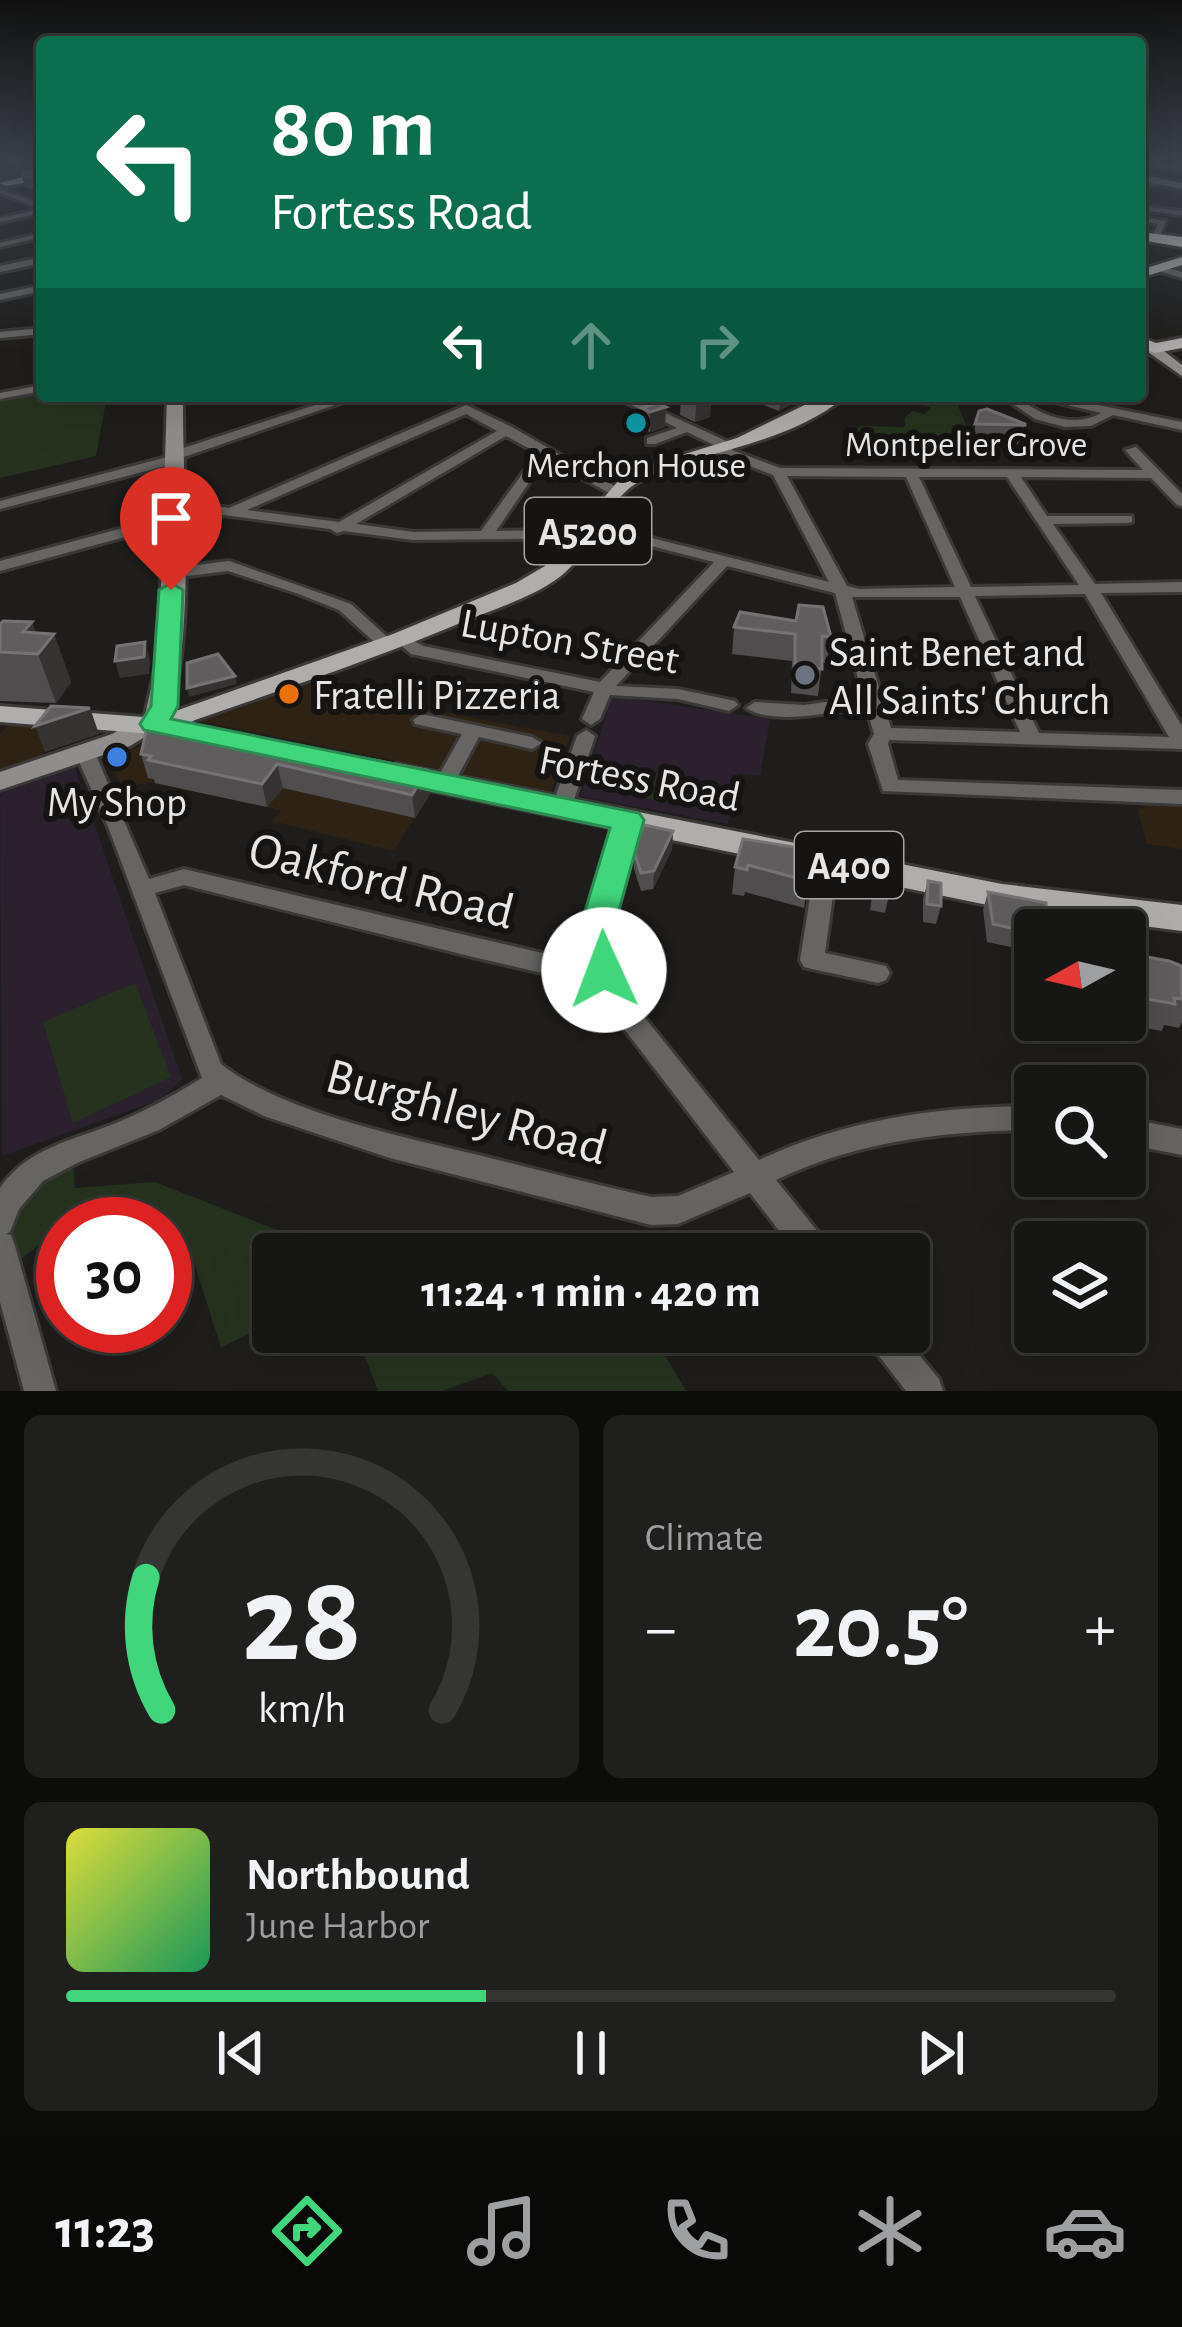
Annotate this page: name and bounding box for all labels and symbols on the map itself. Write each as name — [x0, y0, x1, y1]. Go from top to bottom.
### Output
marker: Merchon House — [623, 410, 649, 436]
street label: Montpelier Grove — [845, 427, 1087, 463]
place label: Merchon House — [526, 448, 746, 484]
pin — [120, 467, 222, 590]
road number: A5200 — [525, 498, 651, 564]
street label: Lupton Street — [457, 602, 682, 682]
place label: Saint Benet and All Saints' Church — [829, 632, 1110, 722]
marker: Saint Benet and All Saints' Church — [792, 662, 818, 688]
place label: Fratelli Pizzeria — [313, 675, 561, 717]
marker: Fratelli Pizzeria — [276, 681, 302, 707]
street label: Fortess Road — [535, 739, 744, 819]
marker: My Shop — [104, 744, 130, 770]
place label: My Shop — [47, 782, 187, 824]
street label: Oakford Road — [244, 824, 519, 939]
road number: A400 — [795, 832, 903, 898]
position arrow — [541, 907, 667, 1033]
north arrow — [1014, 909, 1146, 1041]
street label: Burghley Road — [320, 1050, 612, 1174]
speed limit sign: 30 — [36, 1197, 192, 1353]

